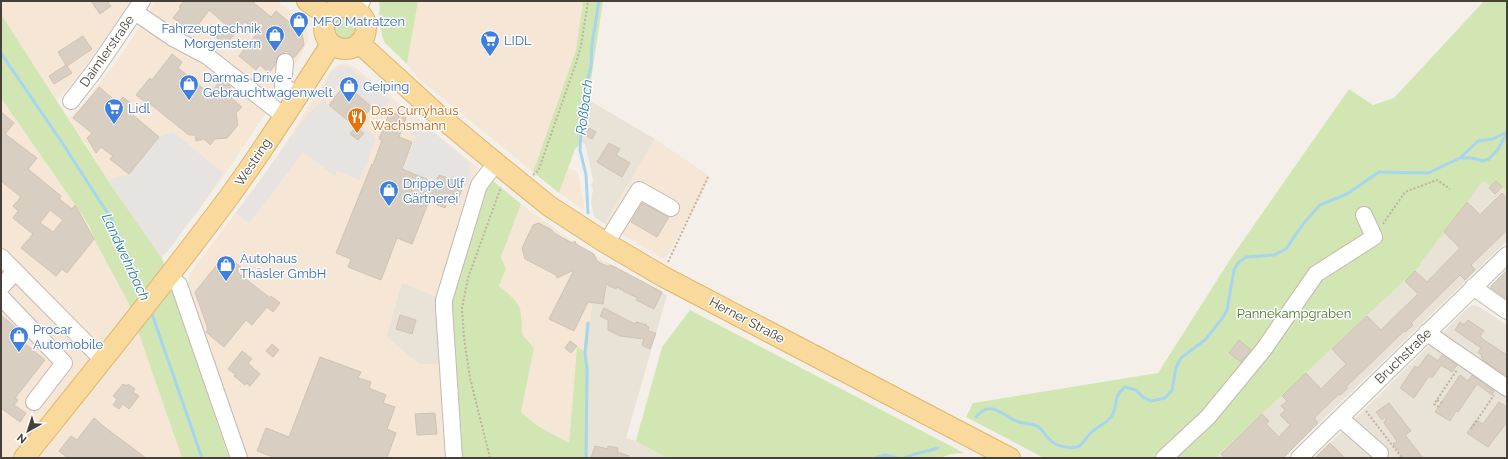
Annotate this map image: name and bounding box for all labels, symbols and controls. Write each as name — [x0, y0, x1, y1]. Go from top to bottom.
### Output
shop icon: MFO Matratzen — [288, 10, 310, 38]
street label: Daimlerstraße — [77, 12, 137, 90]
place label: MFO Matratzen — [313, 14, 405, 29]
place label: Fahrzeugtechnik Morgenstern — [161, 21, 261, 51]
shop icon: Fahrzeugtechnik Morgenstern — [264, 24, 286, 52]
supermarket icon: LIDL — [479, 29, 501, 57]
place label: LIDL — [504, 33, 532, 48]
place label: Darmas Drive - Gebrauchtwagenwelt — [203, 70, 333, 100]
shop icon: Darmas Drive - Gebrauchtwagenwelt — [178, 73, 200, 101]
shop icon: Geiping — [338, 75, 360, 103]
water label: Roßbach — [573, 78, 595, 136]
place label: Geiping — [363, 79, 409, 94]
supermarket icon: Lidl — [103, 97, 125, 125]
place label: Lidl — [128, 101, 150, 116]
place label: Das Curryhaus Wachsmann — [371, 103, 458, 133]
restaurant icon: Das Curryhaus Wachsmann — [346, 106, 368, 134]
street label: Westring — [232, 135, 274, 189]
place label: Drippe Ulf Gärtnerei — [403, 176, 465, 206]
shop icon: Drippe Ulf Gärtnerei — [378, 179, 400, 207]
water label: Landwehrbach — [99, 211, 153, 303]
place label: Autohaus Thäsler GmbH — [240, 251, 326, 281]
shop icon: Autohaus Thäsler GmbH — [215, 254, 237, 282]
street label: Herner Straße — [707, 294, 787, 346]
park label: Pannekampgraben — [1237, 306, 1351, 321]
place label: Procar Automobile — [33, 322, 103, 352]
shop icon: Procar Automobile — [8, 325, 30, 353]
street label: Bruchstraße — [1372, 325, 1435, 387]
north arrow — [8, 411, 48, 451]
text: N — [15, 431, 29, 446]

